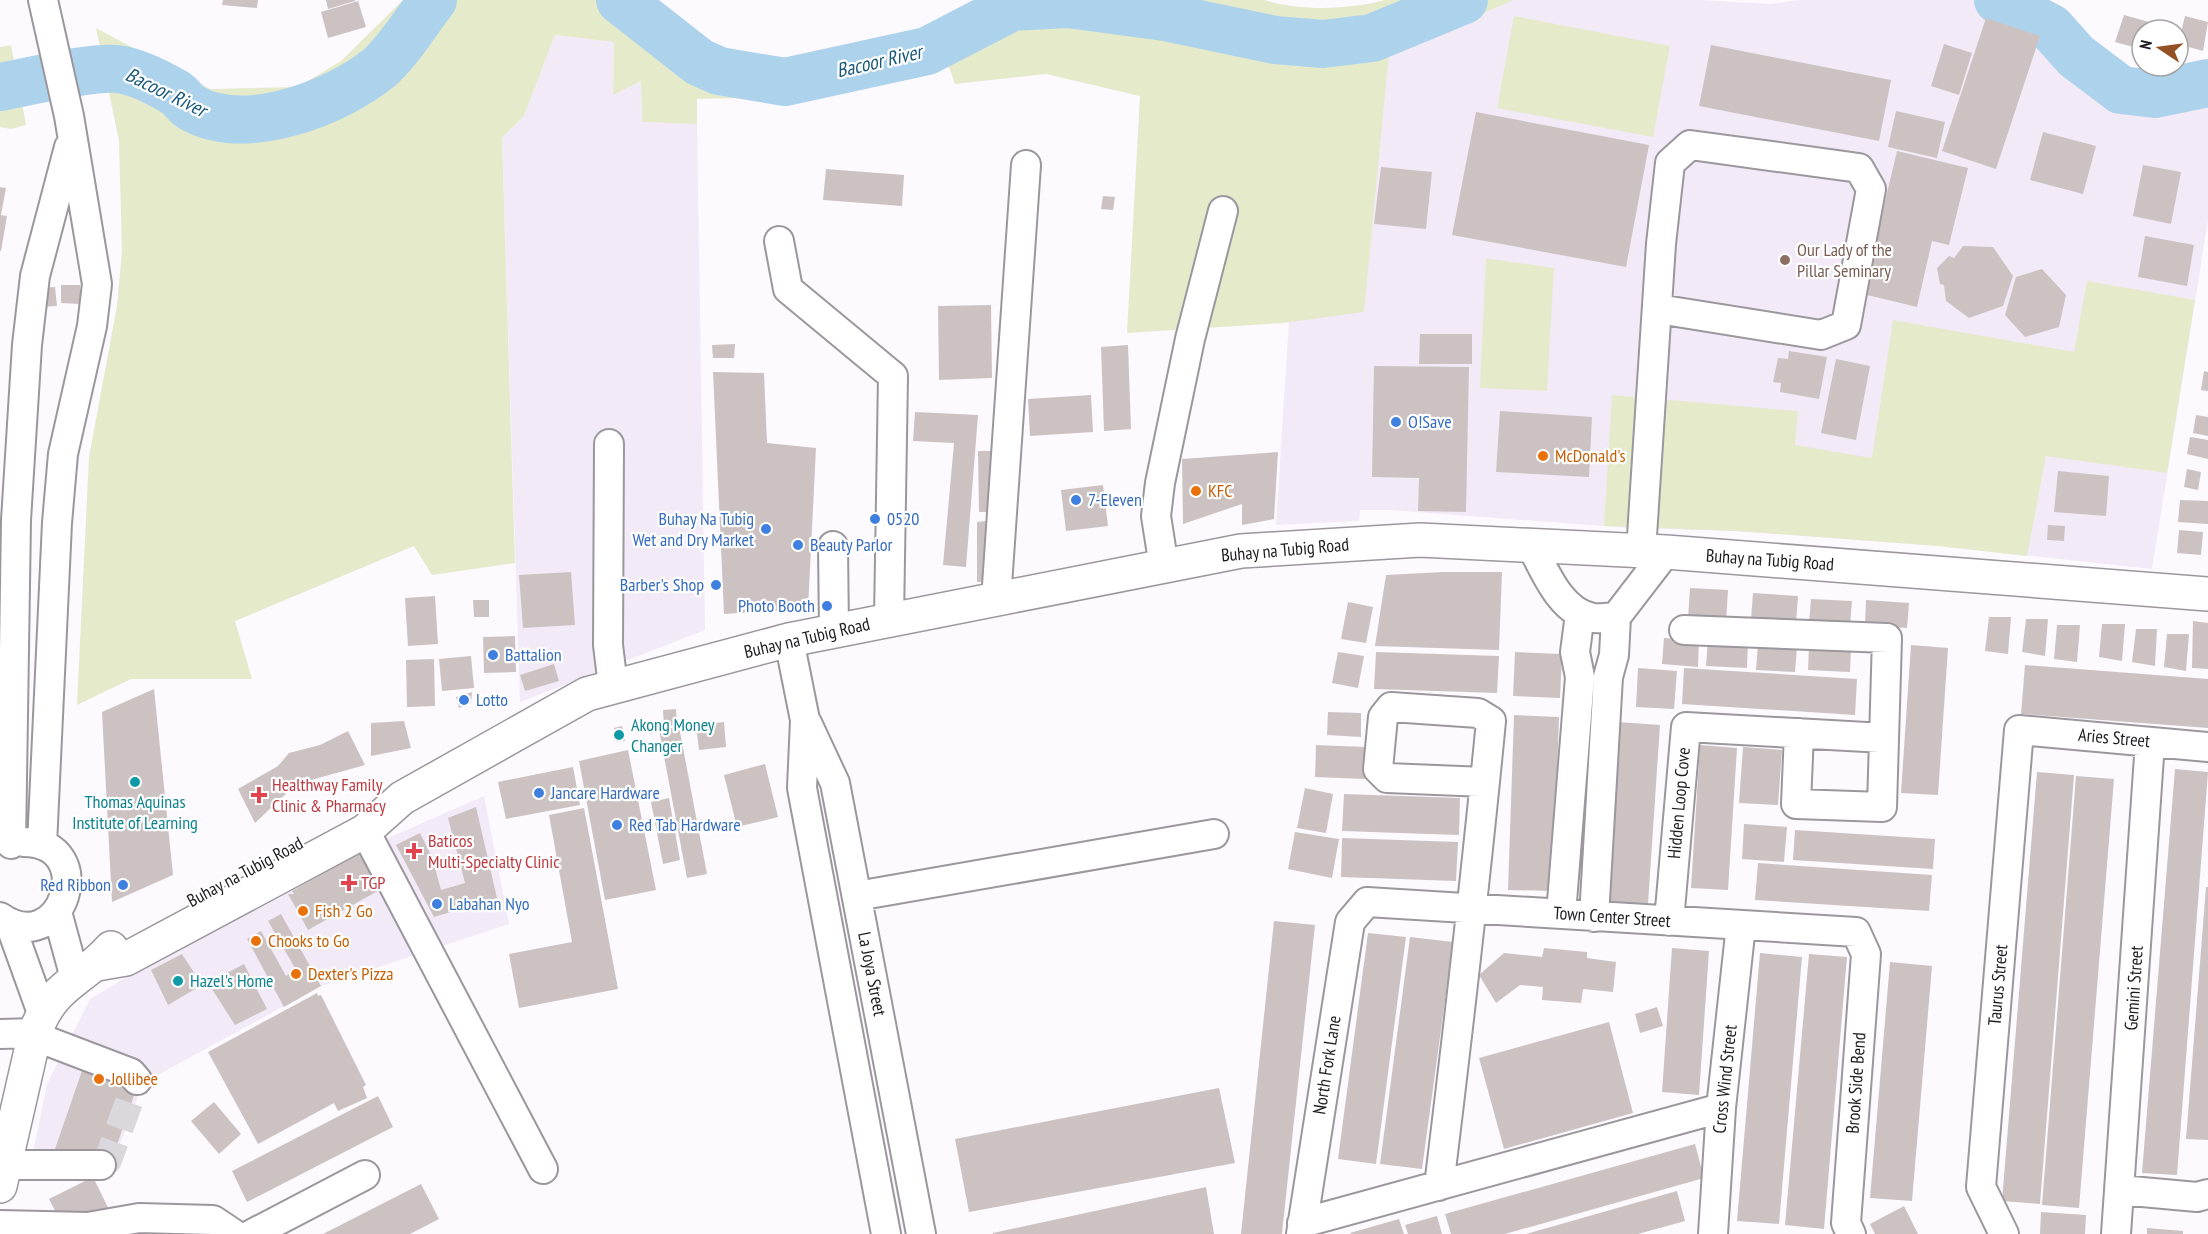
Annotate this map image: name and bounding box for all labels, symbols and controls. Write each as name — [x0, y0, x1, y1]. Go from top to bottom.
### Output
north arrow — [2130, 18, 2190, 78]
water label: Bacoor River — [834, 38, 927, 83]
text: N — [2135, 38, 2156, 51]
water label: Bacoor River — [121, 61, 213, 124]
place label: Our Lady of the Pillar Seminary — [1797, 238, 1892, 282]
marker: Our Lady of the Pillar Seminary — [1778, 253, 1792, 267]
place label: O!Save — [1408, 410, 1452, 433]
marker: O!Save — [1389, 415, 1403, 429]
place label: McDonald's — [1555, 444, 1626, 467]
marker: McDonald's — [1536, 449, 1550, 463]
place label: KFC — [1208, 479, 1233, 502]
marker: KFC — [1189, 484, 1203, 498]
place label: 7-Eleven — [1088, 488, 1142, 511]
marker: 7-Eleven — [1069, 493, 1083, 507]
place label: Buhay Na Tubig Wet and Dry Market — [632, 507, 754, 551]
place label: 0520 — [887, 507, 919, 530]
marker: 0520 — [868, 512, 882, 526]
marker: Buhay Na Tubig Wet and Dry Market — [759, 522, 773, 536]
street label: Buhay na Tubig Road — [1220, 532, 1350, 567]
place label: Beauty Parlor — [810, 533, 893, 556]
marker: Beauty Parlor — [791, 538, 805, 552]
street label: Buhay na Tubig Road — [1705, 544, 1835, 575]
place label: Barber's Shop — [620, 573, 704, 596]
marker: Barber's Shop — [709, 578, 723, 592]
place label: Photo Booth — [738, 594, 815, 617]
marker: Photo Booth — [820, 599, 834, 613]
street label: Buhay na Tubig Road — [742, 612, 872, 663]
place label: Battalion — [505, 643, 562, 666]
marker: Battalion — [486, 648, 500, 662]
place label: Lotto — [476, 688, 508, 711]
marker: Lotto — [457, 693, 471, 707]
place label: Akong Money Changer — [631, 713, 715, 757]
street label: Aries Street — [2077, 723, 2151, 752]
marker: Akong Money Changer — [612, 728, 626, 742]
street label: Hidden Loop Cove — [1662, 746, 1695, 860]
place label: Healthway Family Clinic & Pharmacy — [272, 773, 386, 817]
marker: Thomas Aquinas Institute of Learning — [128, 775, 142, 789]
place label: Jancare Hardware — [550, 781, 660, 804]
marker: Healthway Family Clinic & Pharmacy — [250, 786, 268, 804]
marker: Jancare Hardware — [532, 786, 546, 800]
place label: Thomas Aquinas Institute of Learning — [72, 790, 198, 834]
place label: Red Tab Hardware — [629, 813, 741, 836]
marker: Red Tab Hardware — [610, 818, 624, 832]
place label: Baticos Multi-Specialty Clinic — [428, 829, 560, 873]
street label: Buhay na Tubig Road — [183, 831, 307, 912]
marker: Baticos Multi-Specialty Clinic — [405, 842, 423, 860]
place label: TGP — [361, 871, 385, 894]
place label: Red Ribbon — [40, 873, 111, 896]
marker: TGP — [342, 876, 356, 890]
marker: Red Ribbon — [116, 878, 130, 892]
place label: Labahan Nyo — [449, 892, 530, 915]
marker: Labahan Nyo — [430, 897, 444, 911]
place label: Fish 2 Go — [315, 899, 373, 922]
street label: Town Center Street — [1553, 901, 1671, 932]
marker: Fish 2 Go — [296, 904, 310, 918]
place label: Chooks to Go — [268, 929, 350, 952]
street label: La Joya Street — [853, 930, 892, 1018]
marker: Chooks to Go — [249, 934, 263, 948]
street label: Taurus Street — [1982, 943, 2013, 1027]
street label: Gemini Street — [2119, 945, 2148, 1031]
place label: Dexter's Pizza — [308, 962, 394, 985]
marker: Dexter's Pizza — [289, 967, 303, 981]
place label: Hazel's Home — [190, 969, 274, 992]
marker: Hazel's Home — [171, 974, 185, 988]
street label: North Fork Lane — [1307, 1014, 1346, 1116]
street label: Cross Wind Street — [1707, 1023, 1742, 1134]
street label: Brook Side Bend — [1840, 1031, 1871, 1134]
place label: Jollibee — [110, 1067, 158, 1090]
marker: Jollibee — [92, 1072, 106, 1086]

